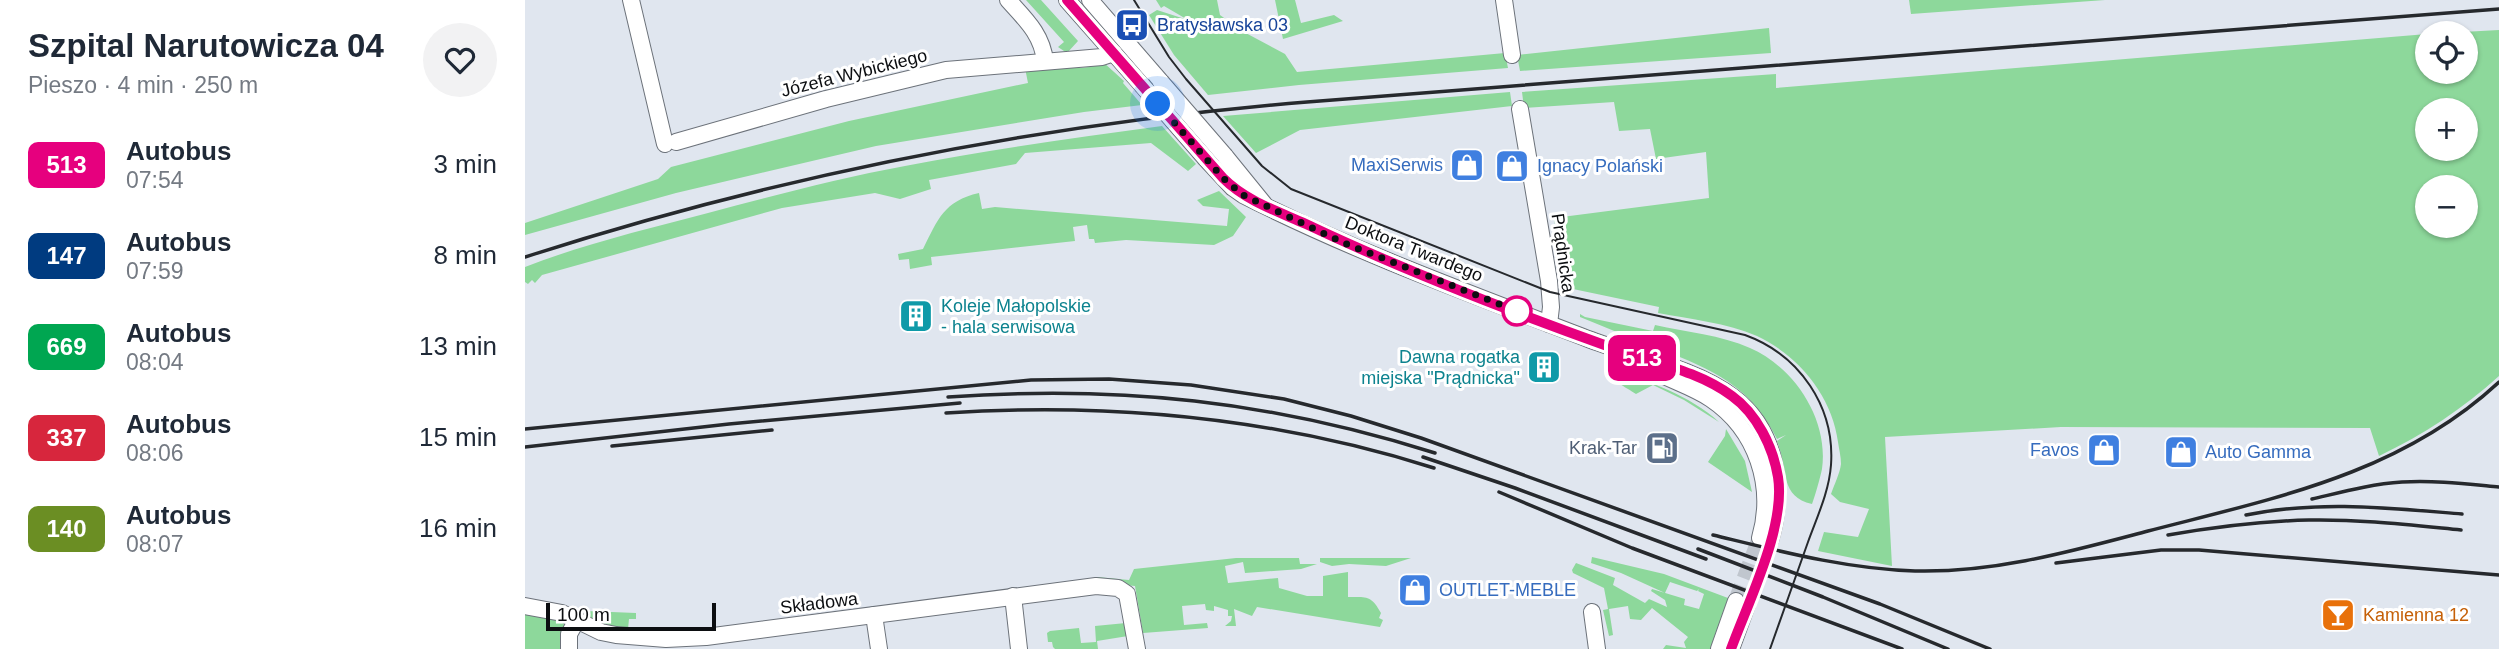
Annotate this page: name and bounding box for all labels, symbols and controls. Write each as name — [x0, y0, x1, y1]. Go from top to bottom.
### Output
bus stop icon: Bratysławska 03 — [1113, 6, 1151, 44]
place label: Bratysławska 03 — [1157, 15, 1288, 35]
map controls — [2415, 21, 2478, 238]
button: locate — [2415, 21, 2478, 84]
button: heart — [423, 23, 497, 97]
text: Szpital Narutowicza 04 — [28, 27, 384, 64]
street label: Józefa Wybickiego — [779, 45, 929, 101]
text: Pieszo · 4 min · 250 m — [28, 72, 258, 98]
your location — [1140, 86, 1175, 121]
button: + — [2415, 98, 2478, 161]
text: Autobus — [126, 136, 231, 166]
shop icon: MaxiSerwis — [1448, 146, 1486, 184]
shop icon: Ignacy Polański — [1493, 147, 1531, 185]
text: 3 min — [433, 149, 497, 179]
text: 513 — [46, 151, 87, 178]
place label: MaxiSerwis — [1351, 155, 1443, 175]
place label: Ignacy Polański — [1537, 156, 1663, 176]
text: 07:54 — [126, 167, 184, 193]
button: − — [2415, 175, 2478, 238]
street label: Doktora Twardego — [1342, 212, 1486, 286]
street label: Prądnicka — [1548, 212, 1579, 295]
text: Autobus — [126, 227, 231, 257]
text: 8 min — [433, 240, 497, 270]
text: 147 — [46, 242, 87, 269]
text: 07:59 — [126, 258, 184, 284]
place label: Koleje Małopolskie - hala serwisowa — [941, 296, 1091, 337]
unlabelled marker — [1502, 296, 1532, 326]
building icon: Koleje Małopolskie - hala serwisowa — [897, 297, 935, 335]
text: Autobus — [126, 318, 231, 348]
text: 13 min — [419, 331, 497, 361]
text: 669 — [46, 333, 87, 360]
line badge: 513 — [1602, 335, 1682, 381]
text: 513 — [1622, 344, 1662, 371]
place label: Dawna rogatka miejska "Prądnicka" — [1361, 347, 1521, 388]
building icon: Dawna rogatka miejska "Prądnicka" — [1525, 348, 1563, 386]
text: 08:04 — [126, 349, 184, 375]
text: Autobus — [126, 409, 231, 439]
text: 15 min — [419, 422, 497, 452]
text: 337 — [46, 424, 87, 451]
fuel station icon: Krak-Tar — [1643, 429, 1681, 467]
shop icon: Favos — [2085, 431, 2123, 469]
shop icon: Auto Gamma — [2162, 433, 2200, 471]
place label: Krak-Tar — [1569, 438, 1637, 458]
text: 08:06 — [126, 440, 184, 466]
place label: Favos — [2030, 440, 2079, 460]
place label: Auto Gamma — [2205, 442, 2312, 462]
text: Autobus — [126, 500, 231, 530]
text: 16 min — [419, 513, 497, 543]
text: 140 — [46, 515, 87, 542]
text: 08:07 — [126, 531, 184, 557]
shop icon: OUTLET-MEBLE — [1396, 571, 1434, 609]
place label: OUTLET-MEBLE — [1439, 580, 1576, 600]
street label: Składowa — [779, 588, 860, 618]
bar icon: Kamienna 12 — [2319, 596, 2357, 634]
scale bar — [546, 600, 716, 632]
text: 100 m — [557, 604, 610, 625]
place label: Kamienna 12 — [2363, 605, 2469, 625]

